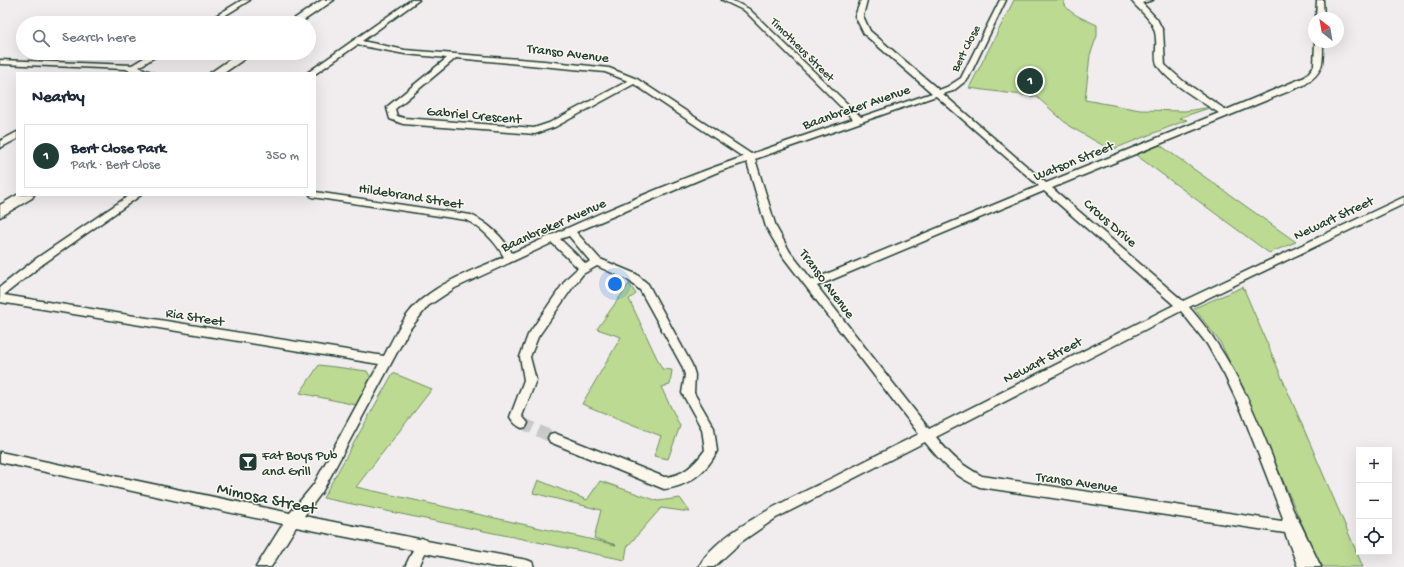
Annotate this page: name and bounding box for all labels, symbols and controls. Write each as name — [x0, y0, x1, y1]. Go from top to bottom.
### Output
north arrow — [1308, 12, 1344, 48]
street label: Timotheus Street — [766, 15, 837, 86]
search box — [16, 16, 316, 60]
street label: Bert Close — [949, 23, 985, 75]
icon: search — [30, 27, 52, 49]
text: Search here — [62, 29, 136, 47]
street label: Transo Avenue — [525, 41, 610, 68]
pin: 1 — [1017, 66, 1043, 96]
street label: Baanbreker Avenue — [800, 82, 914, 135]
text: Nearby — [32, 88, 85, 108]
street label: Gabriel Crescent — [426, 104, 523, 129]
street label: Watson Street — [1031, 138, 1118, 186]
text: Bert Close Park — [71, 140, 166, 158]
text: 1 — [43, 149, 49, 164]
text: 350 m — [266, 149, 299, 164]
text: Park · Bert Close — [71, 158, 161, 173]
street label: Hildebrand Street — [357, 181, 465, 214]
street label: Newart Street — [1291, 193, 1378, 245]
street label: Baanbreker Avenue — [498, 195, 610, 257]
street label: Crous Drive — [1079, 196, 1140, 252]
street label: Transo Avenue — [794, 246, 858, 323]
your location — [605, 274, 625, 294]
street label: Ria Street — [164, 305, 226, 332]
street label: Newart Street — [1001, 333, 1087, 388]
map controls — [1356, 447, 1392, 555]
button: + — [1356, 447, 1392, 483]
place label: Fat Boys Pub and Grill — [261, 448, 338, 481]
bar icon: Fat Boys Pub and Grill — [237, 451, 259, 473]
street label: Transo Avenue — [1034, 469, 1120, 498]
street label: Mimosa Street — [215, 480, 320, 521]
button: − — [1356, 483, 1392, 519]
button: locate — [1356, 519, 1392, 555]

